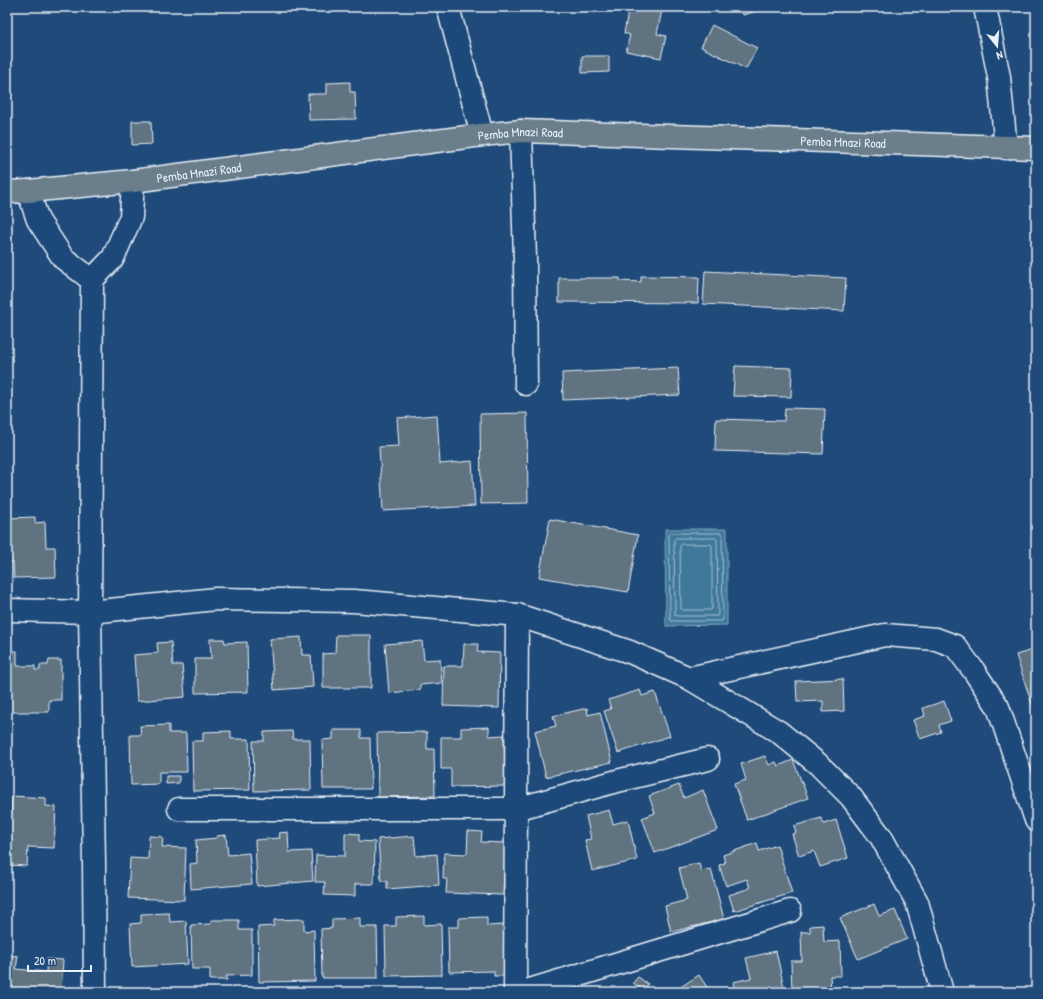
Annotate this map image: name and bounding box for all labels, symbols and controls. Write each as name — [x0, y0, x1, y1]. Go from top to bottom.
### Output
north arrow — [977, 26, 1017, 66]
text: N — [995, 48, 1005, 63]
street label: Pemba Mnazi Road — [477, 122, 563, 144]
street label: Pemba Mnazi Road — [800, 131, 886, 152]
street label: Pemba Mnazi Road — [155, 158, 242, 187]
scale bar — [28, 947, 91, 973]
text: 20 m — [34, 952, 56, 969]

